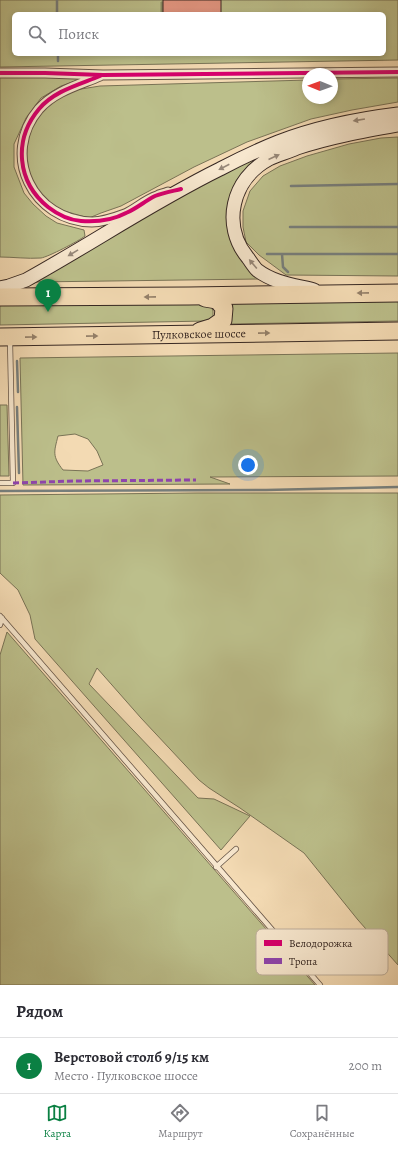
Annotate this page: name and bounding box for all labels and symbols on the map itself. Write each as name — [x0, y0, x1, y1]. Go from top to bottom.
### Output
north arrow — [302, 68, 338, 104]
one-way arrow — [353, 117, 365, 123]
one-way arrow — [269, 154, 280, 160]
one-way arrow — [218, 164, 230, 170]
one-way arrow — [68, 249, 78, 257]
one-way arrow — [248, 259, 257, 270]
pin: 1 — [35, 279, 61, 312]
one-way arrow — [356, 290, 369, 296]
one-way arrow — [143, 294, 156, 300]
street label: Пулковское шоссе — [152, 325, 246, 343]
one-way arrow — [258, 330, 271, 336]
one-way arrow — [86, 333, 99, 339]
one-way arrow — [25, 334, 38, 340]
your location — [238, 455, 258, 475]
legend — [256, 929, 388, 975]
text: Велодорожка — [289, 936, 353, 951]
text: Тропа — [289, 954, 318, 969]

